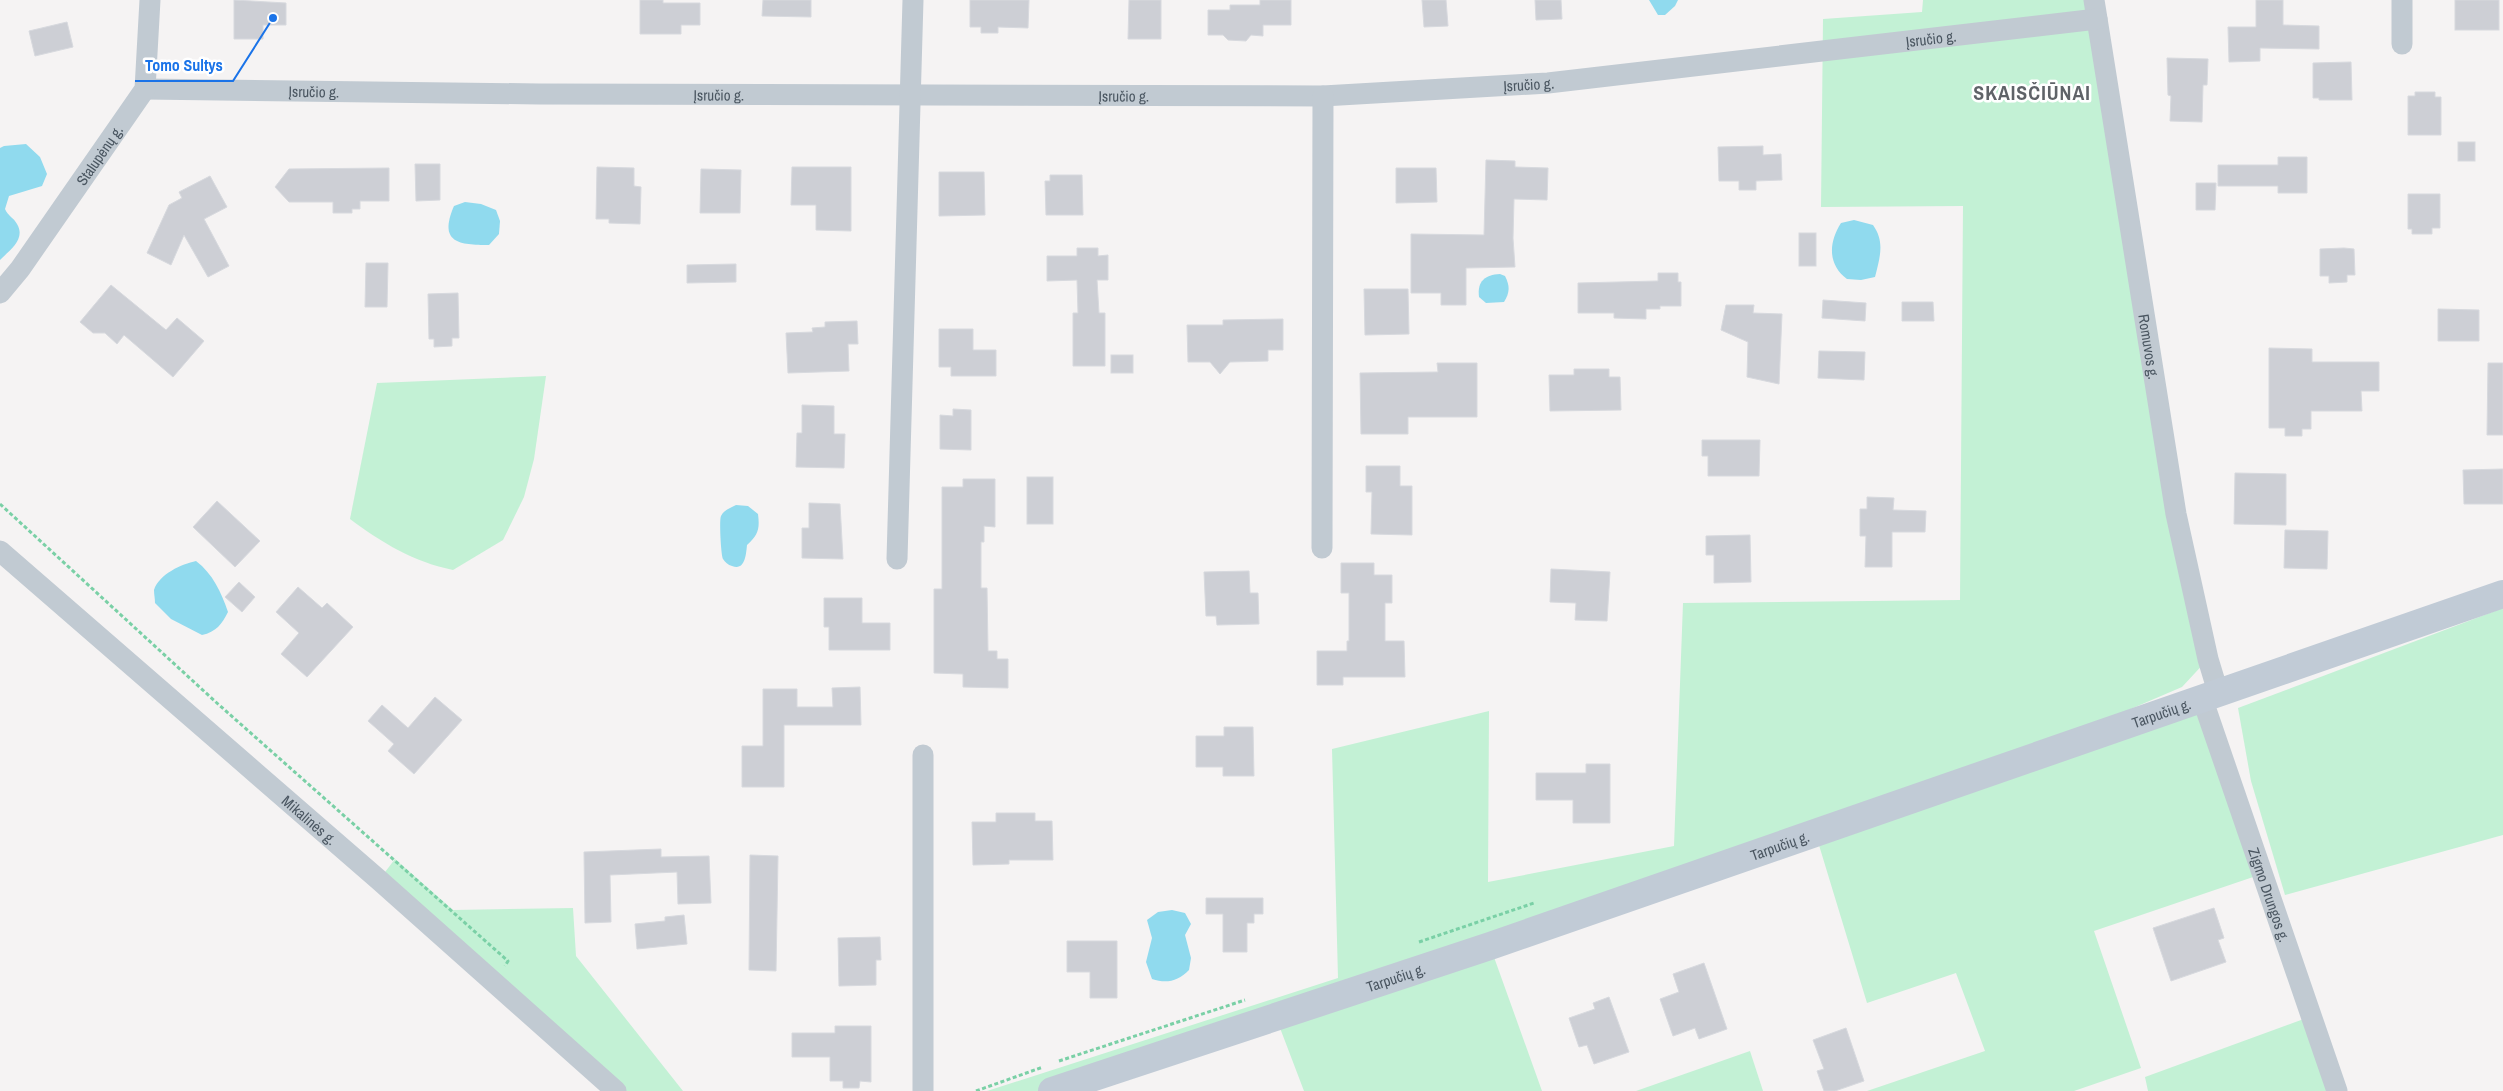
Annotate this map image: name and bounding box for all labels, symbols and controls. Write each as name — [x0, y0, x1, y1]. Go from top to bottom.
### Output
street label: Įsručio g. — [1905, 25, 1957, 52]
callout: Tomo Sultys — [135, 50, 233, 81]
text: Tomo Sultys — [145, 54, 223, 76]
street label: Įsručio g. — [1503, 72, 1555, 96]
district label: SKAISČIŪNAI — [1973, 79, 2091, 106]
street label: Įsručio g. — [289, 80, 339, 102]
street label: Įsručio g. — [694, 84, 744, 105]
street label: Įsručio g. — [1099, 85, 1149, 106]
street label: Stalupėnų g. — [71, 121, 127, 189]
street label: Romuvos g. — [2134, 313, 2165, 381]
street label: Tarpučių g. — [2129, 693, 2194, 733]
street label: Mikalinės g. — [278, 790, 342, 849]
street label: Tarpučių g. — [1747, 825, 1812, 865]
street label: Zigmo Drungos g. — [2244, 845, 2296, 945]
street label: Tarpučių g. — [1363, 958, 1428, 997]

